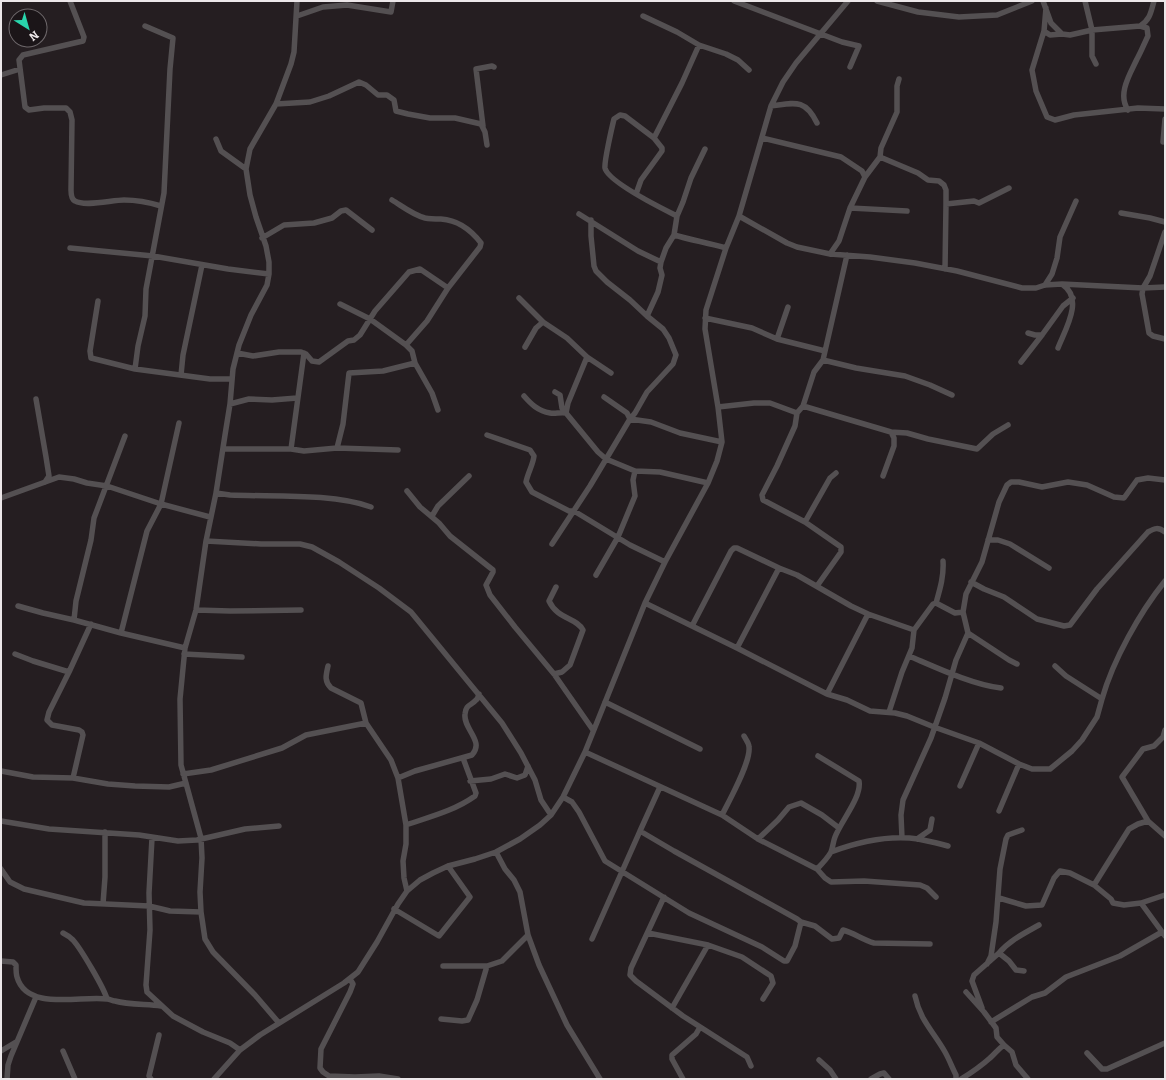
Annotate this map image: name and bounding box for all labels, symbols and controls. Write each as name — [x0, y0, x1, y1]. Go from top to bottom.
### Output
north arrow — [8, 8, 48, 48]
text: N — [26, 28, 41, 44]

